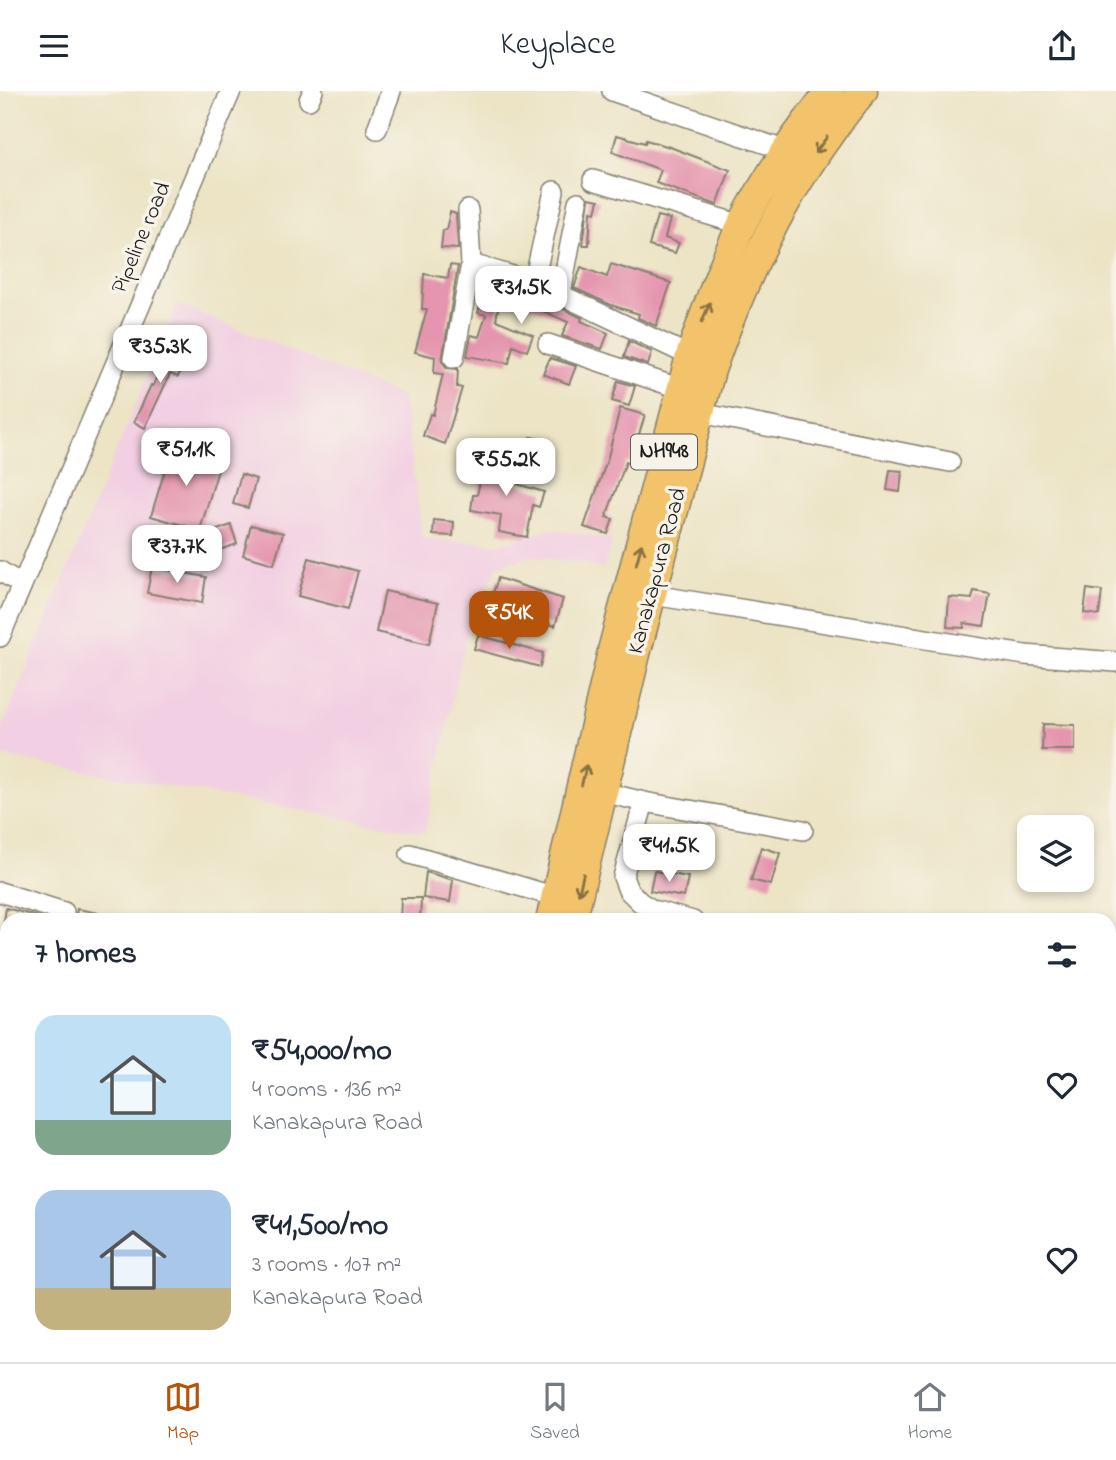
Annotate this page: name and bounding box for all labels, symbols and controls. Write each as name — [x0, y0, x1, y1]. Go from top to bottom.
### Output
text: Keyplace — [500, 22, 616, 69]
icon: menu — [35, 27, 73, 65]
icon: share — [1043, 27, 1081, 65]
one-way arrow — [814, 135, 829, 154]
street label: Pipeline road — [104, 177, 180, 299]
pin: ₹31.5K — [464, 267, 578, 326]
text: ₹31.5K — [491, 272, 551, 305]
one-way arrow — [700, 301, 713, 323]
pin: ₹35.3K — [103, 325, 217, 385]
text: ₹35.3K — [129, 331, 191, 364]
pin: ₹51.1K — [129, 429, 243, 488]
text: ₹51.1K — [157, 434, 215, 467]
road number: NH948 — [631, 435, 697, 469]
pin: ₹55.2K — [449, 439, 563, 498]
text: ₹55.2K — [472, 444, 540, 477]
street label: Kanakapura Road — [620, 484, 696, 658]
pin: ₹37.7K — [120, 525, 234, 585]
text: ₹37.7K — [148, 531, 206, 564]
one-way arrow — [633, 544, 646, 566]
pin: ₹54K — [468, 591, 550, 651]
text: ₹54K — [485, 597, 533, 630]
one-way arrow — [578, 764, 591, 787]
map controls — [1017, 815, 1094, 892]
button: layers — [1017, 815, 1094, 892]
pin: ₹41.5K — [612, 825, 726, 884]
text: ₹41.5K — [639, 830, 699, 863]
one-way arrow — [574, 872, 587, 894]
text: 7 homes — [35, 933, 137, 977]
icon: filters — [1043, 936, 1081, 974]
text: ₹54,000/mo — [252, 1030, 392, 1074]
icon: home — [91, 1043, 175, 1127]
icon: heart — [1043, 1066, 1081, 1104]
text: 4 rooms · 136 m² — [252, 1074, 402, 1107]
text: Kanakapura Road — [252, 1107, 423, 1140]
text: ₹41,500/mo — [252, 1205, 388, 1249]
icon: home — [91, 1218, 175, 1302]
icon: heart — [1043, 1241, 1081, 1279]
text: 3 rooms · 107 m² — [252, 1249, 401, 1282]
text: Kanakapura Road — [252, 1282, 423, 1315]
tab: Map — [164, 1378, 202, 1447]
tab: Saved — [530, 1378, 580, 1447]
tab: Home — [908, 1378, 952, 1447]

